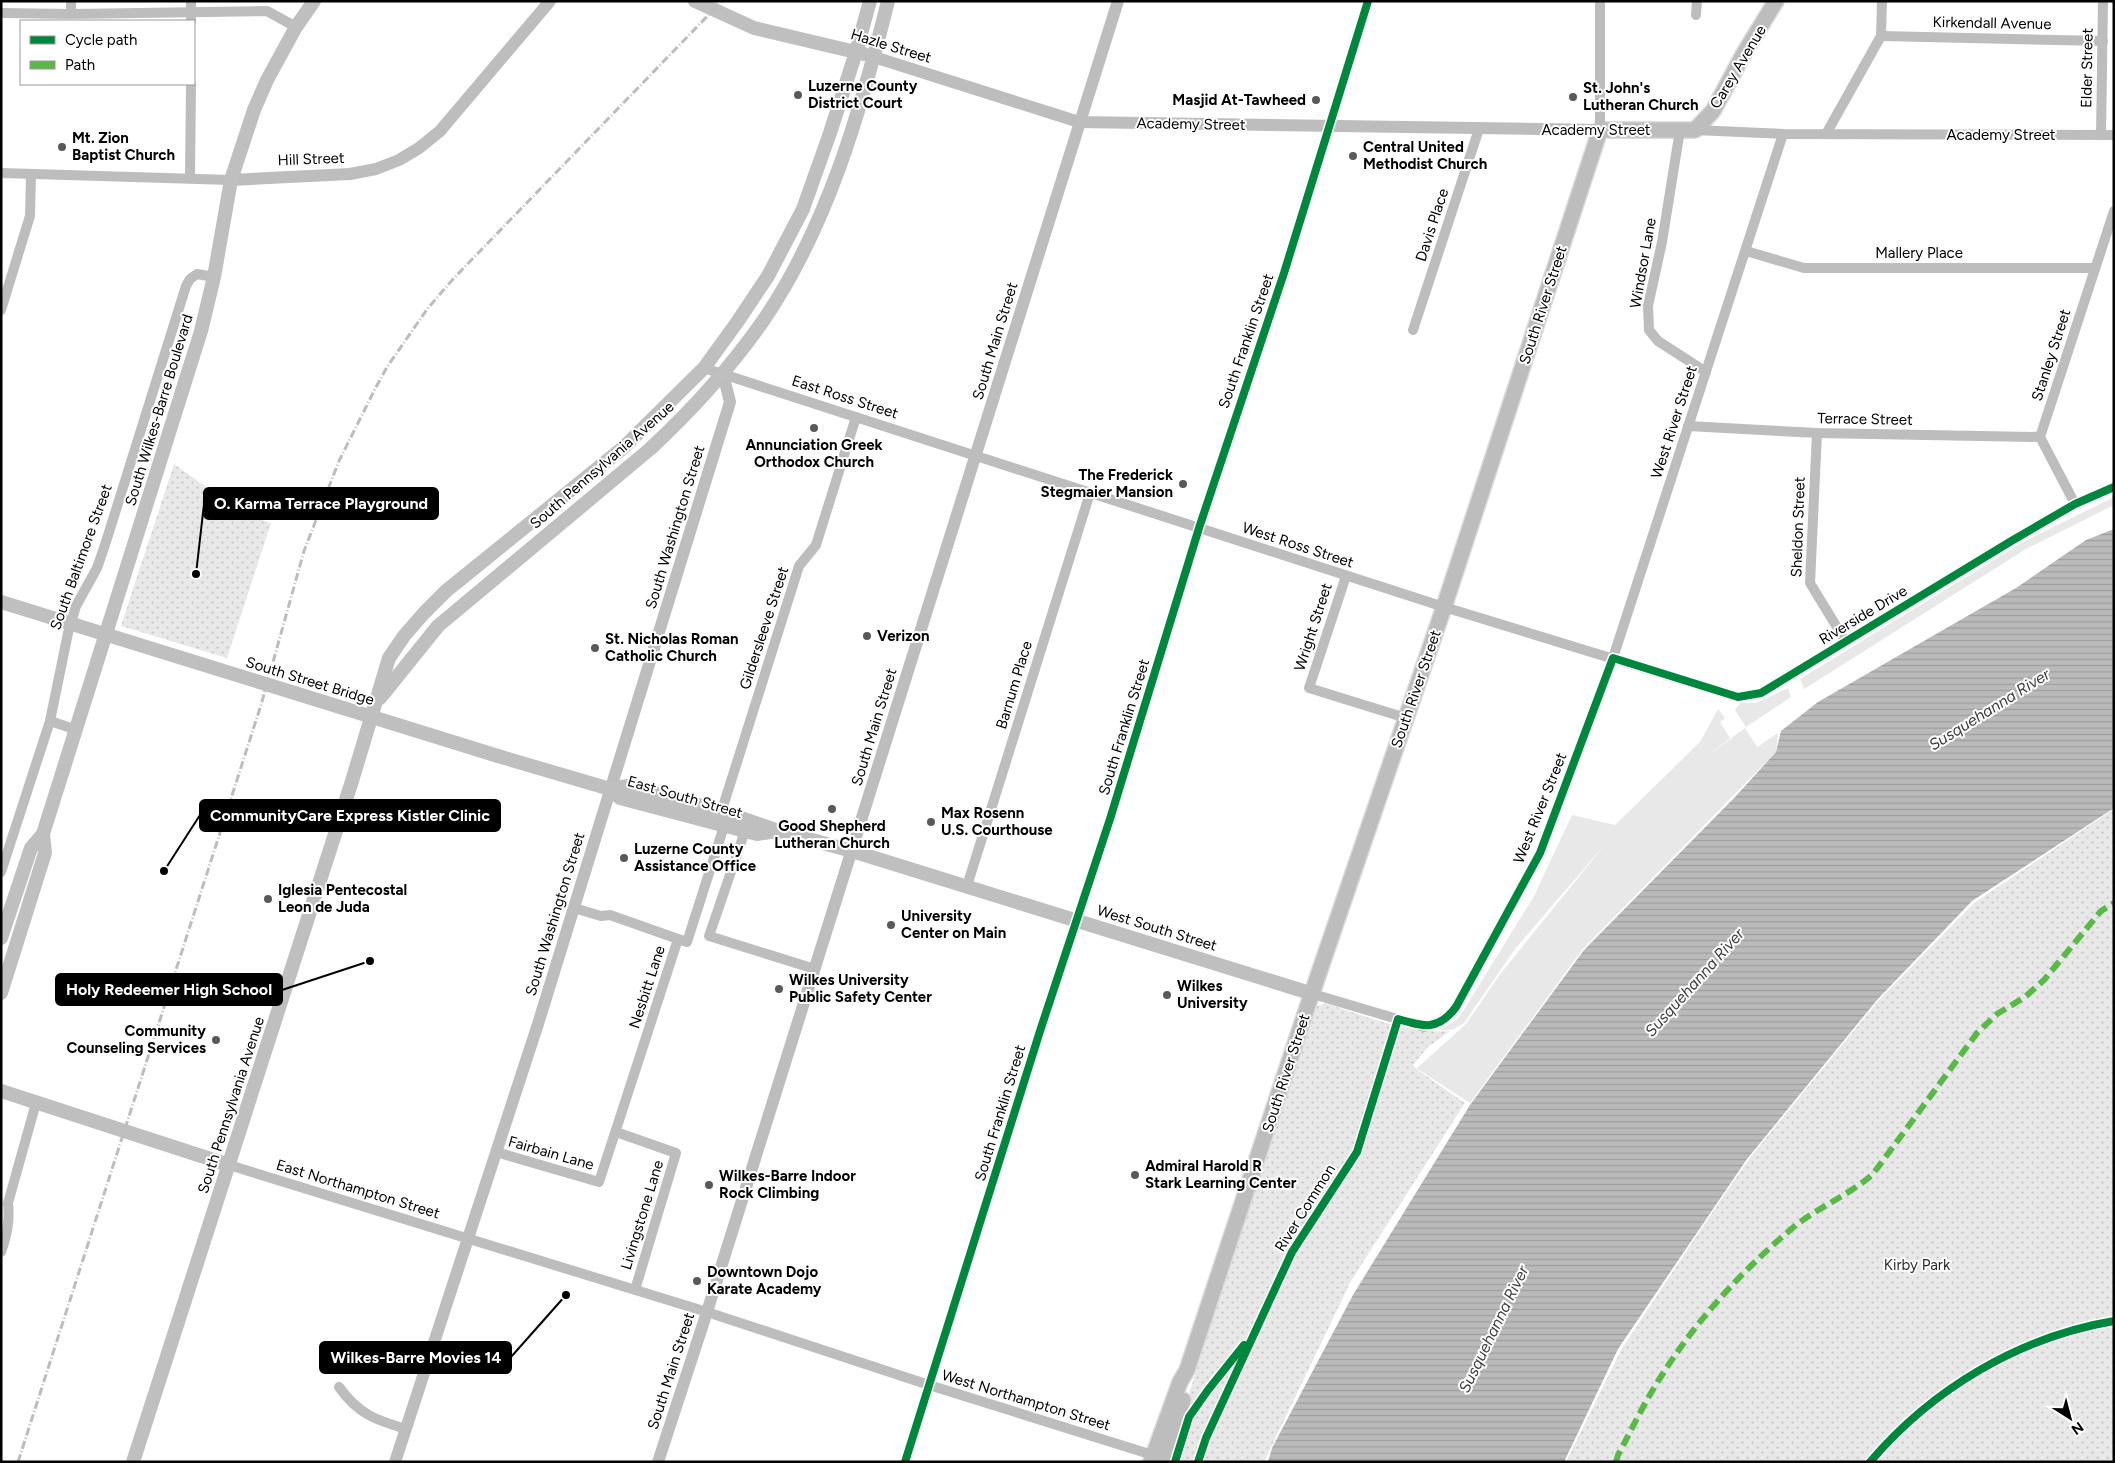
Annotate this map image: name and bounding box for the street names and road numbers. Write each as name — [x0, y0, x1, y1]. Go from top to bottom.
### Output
street label: Kirkendall Avenue — [1932, 13, 2052, 33]
street label: Carey Avenue — [1706, 22, 1770, 112]
street label: Hazle Street — [848, 25, 934, 67]
street label: Elder Street — [2077, 28, 2097, 108]
street label: Academy Street — [1136, 114, 1246, 134]
street label: Academy Street — [1541, 121, 1651, 139]
street label: Academy Street — [1946, 126, 2056, 144]
street label: Hill Street — [277, 149, 345, 169]
street label: Davis Place — [1412, 186, 1452, 264]
street label: Windsor Lane — [1626, 216, 1660, 310]
street label: South River Street — [1515, 243, 1571, 367]
street label: Mallery Place — [1875, 244, 1963, 262]
street label: South Franklin Street — [1214, 271, 1278, 411]
street label: South Main Street — [969, 280, 1022, 402]
street label: Stanley Street — [2028, 306, 2074, 403]
street label: South Wilkes-Barre Boulevard — [121, 312, 197, 508]
street label: West River Street — [1647, 363, 1701, 481]
street label: East Ross Street — [790, 371, 901, 423]
street label: South Pennsylvania Avenue — [526, 398, 678, 532]
street label: Terrace Street — [1817, 409, 1913, 429]
street label: South Washington Street — [642, 443, 709, 611]
street label: Sheldon Street — [1787, 476, 1809, 578]
street label: South Baltimore Street — [46, 481, 116, 632]
street label: West Ross Street — [1240, 518, 1356, 572]
street label: Gildersleeve Street — [736, 564, 792, 692]
street label: Wright Street — [1290, 580, 1336, 673]
street label: Riverside Drive — [1816, 582, 1910, 648]
street label: South River Street — [1387, 627, 1445, 750]
street label: Barnum Place — [992, 639, 1036, 731]
street label: South Street Bridge — [244, 653, 376, 709]
street label: South Franklin Street — [1095, 657, 1153, 797]
street label: South Main Street — [848, 666, 901, 788]
street label: West River Street — [1510, 750, 1571, 866]
street label: East South Street — [625, 772, 745, 822]
street label: South Washington Street — [522, 830, 589, 998]
street label: West South Street — [1095, 901, 1219, 955]
street label: Nesbitt Lane — [625, 943, 669, 1031]
street label: South River Street — [1258, 1011, 1314, 1135]
street label: South Pennsylvania Avenue — [194, 1014, 268, 1196]
street label: South Franklin Street — [971, 1043, 1029, 1183]
street label: Fairbain Lane — [506, 1132, 596, 1174]
street label: East Northampton Street — [274, 1156, 442, 1223]
street label: Livingstone Lane — [617, 1158, 667, 1272]
street label: River Common — [1271, 1161, 1339, 1255]
street label: South Main Street — [644, 1310, 698, 1432]
street label: West Northampton Street — [939, 1366, 1113, 1434]

